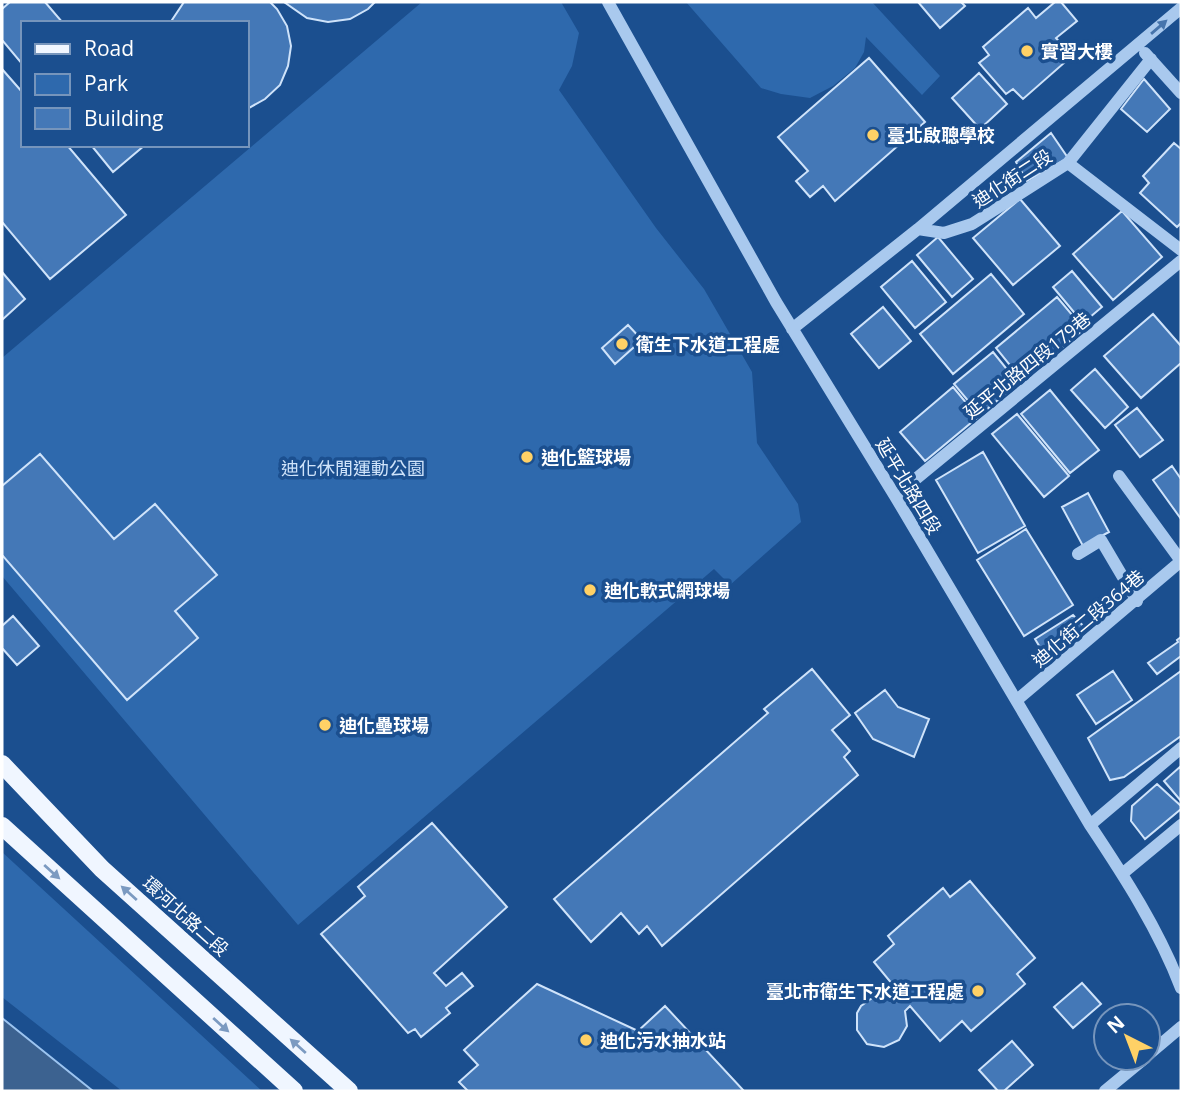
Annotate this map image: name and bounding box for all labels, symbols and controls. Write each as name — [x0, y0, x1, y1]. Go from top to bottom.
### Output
one-way arrow — [1151, 20, 1168, 35]
legend — [21, 21, 248, 147]
text: Road — [84, 34, 134, 62]
place label: 實習大樓 — [1041, 39, 1113, 63]
marker: 實習大樓 — [1019, 43, 1035, 59]
text: Park — [84, 69, 128, 97]
text: Building — [84, 104, 163, 132]
place label: 臺北啟聰學校 — [887, 123, 995, 147]
marker: 臺北啟聰學校 — [865, 127, 881, 143]
street label: 迪化街二段 — [968, 143, 1056, 213]
street label: 延平北路四段179巷 — [958, 306, 1096, 424]
place label: 衛生下水道工程處 — [635, 332, 780, 356]
marker: 衛生下水道工程處 — [614, 336, 630, 352]
street label: 延平北路四段 — [871, 434, 947, 538]
place label: 迪化籃球場 — [541, 445, 631, 469]
marker: 迪化籃球場 — [519, 449, 535, 465]
park label: 迪化休閒運動公園 — [281, 456, 425, 480]
street label: 迪化街二段364巷 — [1027, 564, 1149, 672]
place label: 迪化軟式網球場 — [604, 578, 730, 602]
marker: 迪化軟式網球場 — [582, 582, 598, 598]
place label: 迪化壘球場 — [339, 713, 429, 737]
marker: 迪化壘球場 — [317, 717, 333, 733]
one-way arrow — [43, 864, 61, 880]
street label: 環河北路二段 — [138, 871, 234, 961]
one-way arrow — [120, 885, 138, 901]
place label: 臺北市衛生下水道工程處 — [766, 979, 964, 1003]
marker: 臺北市衛生下水道工程處 — [970, 983, 986, 999]
north arrow — [1092, 1002, 1162, 1072]
text: N — [1101, 1010, 1130, 1039]
one-way arrow — [212, 1016, 229, 1032]
place label: 迪化污水抽水站 — [600, 1028, 726, 1052]
marker: 迪化污水抽水站 — [578, 1032, 594, 1048]
one-way arrow — [290, 1038, 307, 1054]

